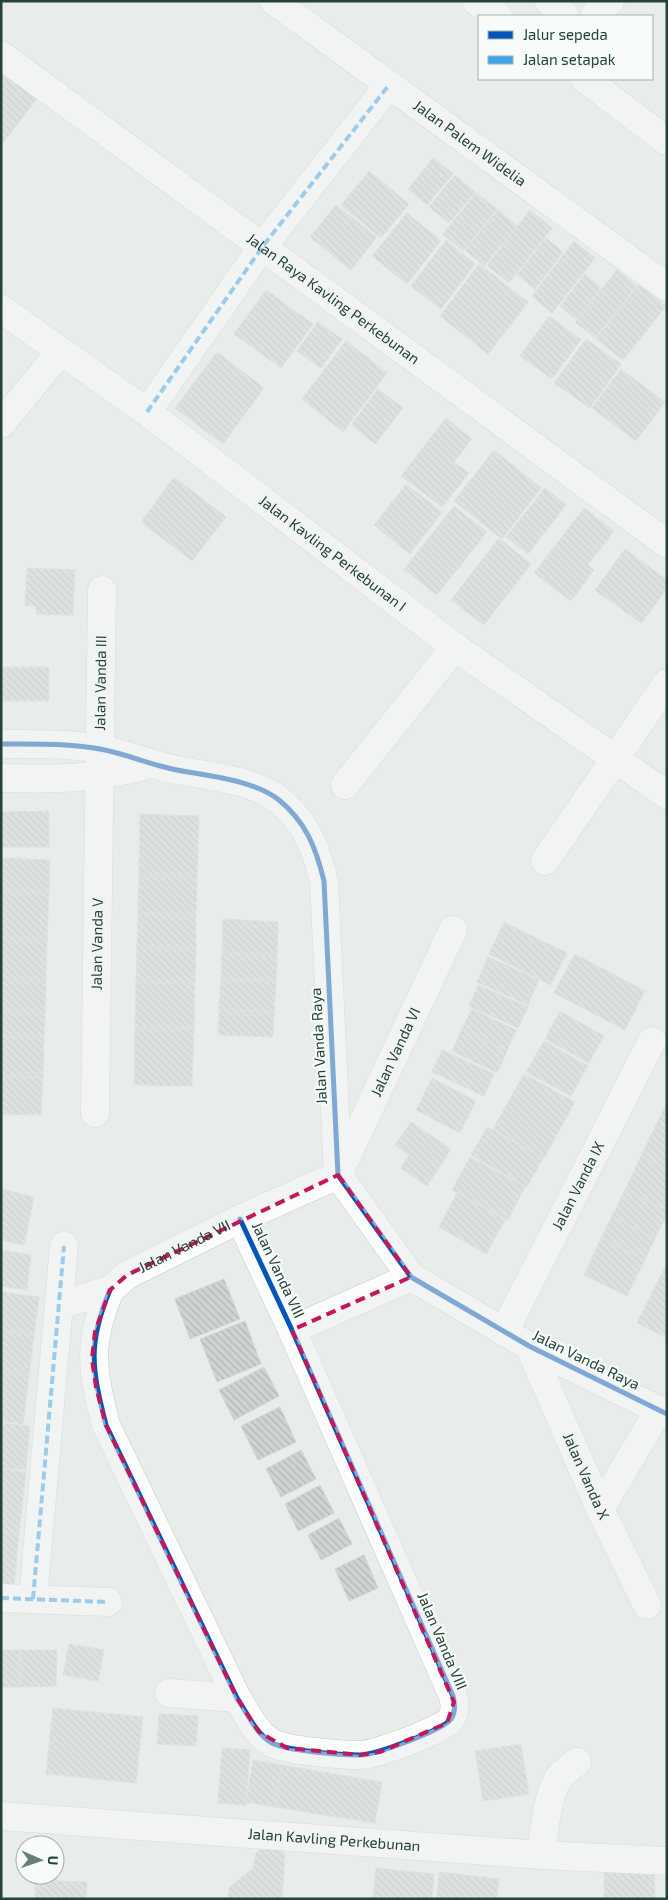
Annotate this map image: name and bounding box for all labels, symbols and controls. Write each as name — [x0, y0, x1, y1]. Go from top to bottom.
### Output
legend — [478, 15, 653, 80]
text: Jalur sepeda — [523, 25, 608, 43]
text: Jalan setapak — [523, 50, 616, 68]
street label: Jalan Palem Widelia — [410, 96, 530, 190]
street label: Jalan Raya Kavling Perkebunan — [244, 229, 424, 367]
street label: Jalan Kavling Perkebunan I — [256, 491, 410, 615]
street label: Jalan Vanda III — [90, 635, 109, 731]
street label: Jalan Vanda V — [87, 898, 106, 990]
street label: Jalan Vanda Raya — [306, 987, 330, 1105]
street label: Jalan Vanda VI — [366, 1004, 423, 1099]
street label: Jalan Vanda IX — [547, 1138, 607, 1233]
street label: Jalan Vanda VII — [135, 1215, 233, 1276]
street label: Jalan Vanda VIII — [249, 1219, 309, 1321]
street label: Jalan Vanda Raya — [530, 1325, 643, 1393]
street label: Jalan Vanda X — [560, 1430, 614, 1522]
street label: Jalan Vanda VIII — [414, 1589, 472, 1692]
street label: Jalan Kavling Perkebunan — [247, 1824, 421, 1854]
north arrow — [15, 1835, 65, 1885]
text: U — [45, 1855, 62, 1866]

